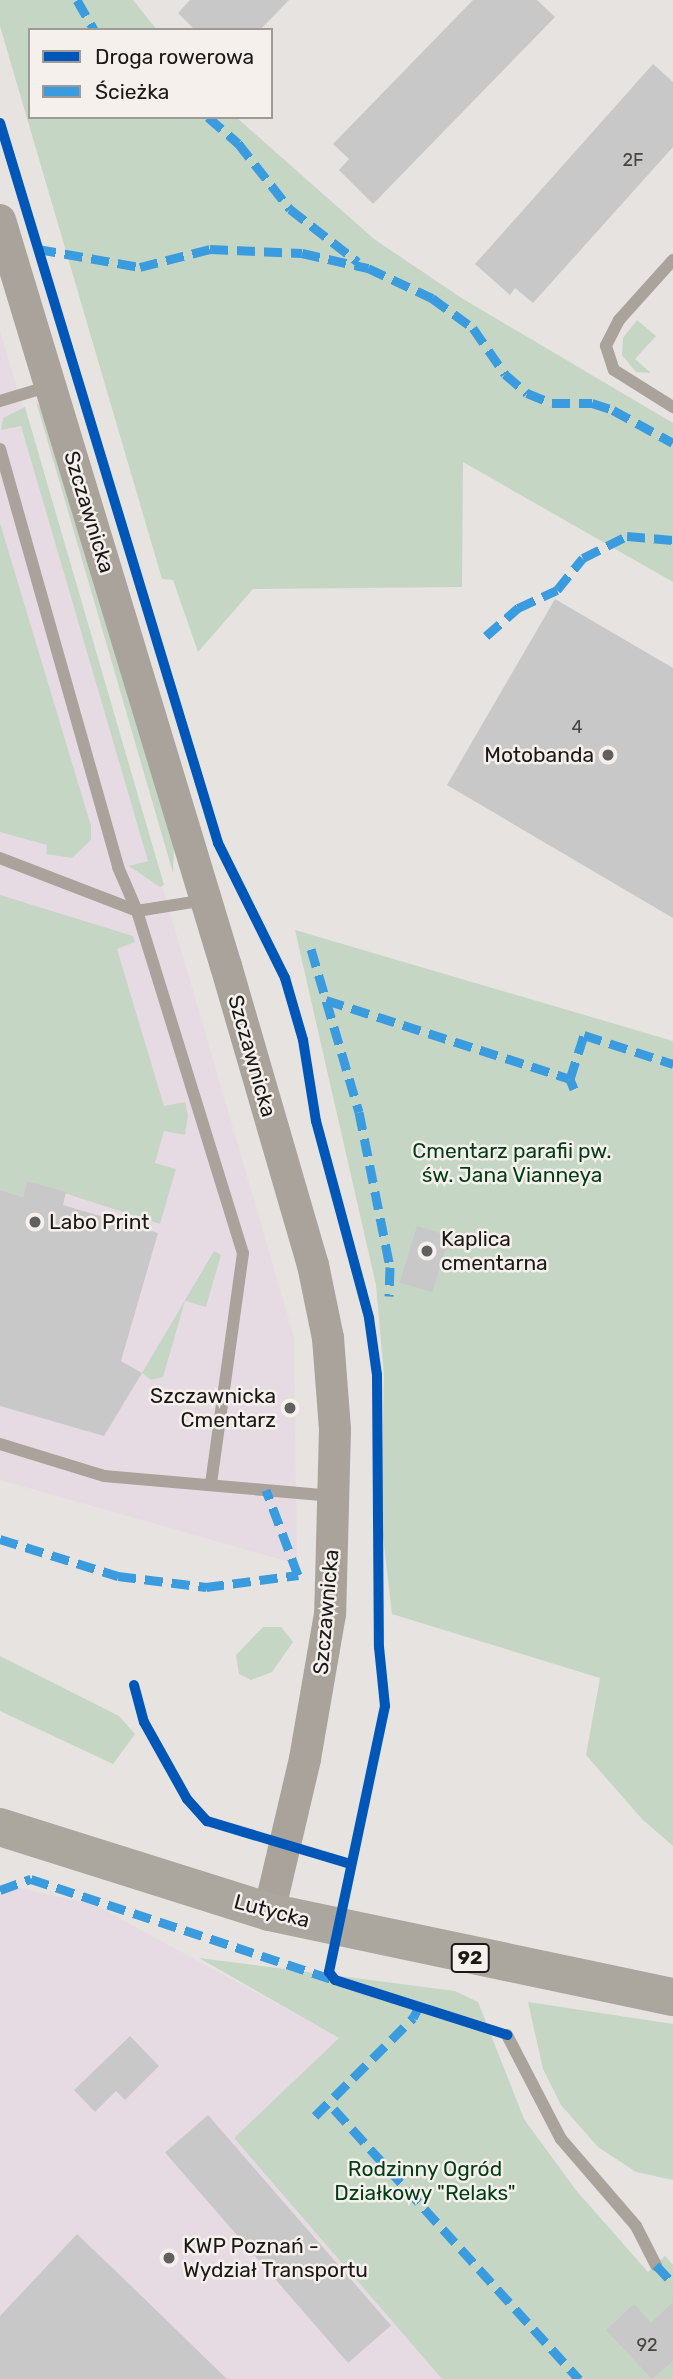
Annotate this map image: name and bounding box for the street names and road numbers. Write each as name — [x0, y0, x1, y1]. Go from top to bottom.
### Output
street label: Szczawnicka — [59, 448, 119, 576]
street label: Szczawnicka — [223, 992, 281, 1120]
street label: Szczawnicka — [308, 1548, 344, 1676]
street label: Lutycka — [231, 1889, 313, 1933]
road number: 92 — [449, 1942, 491, 1974]

